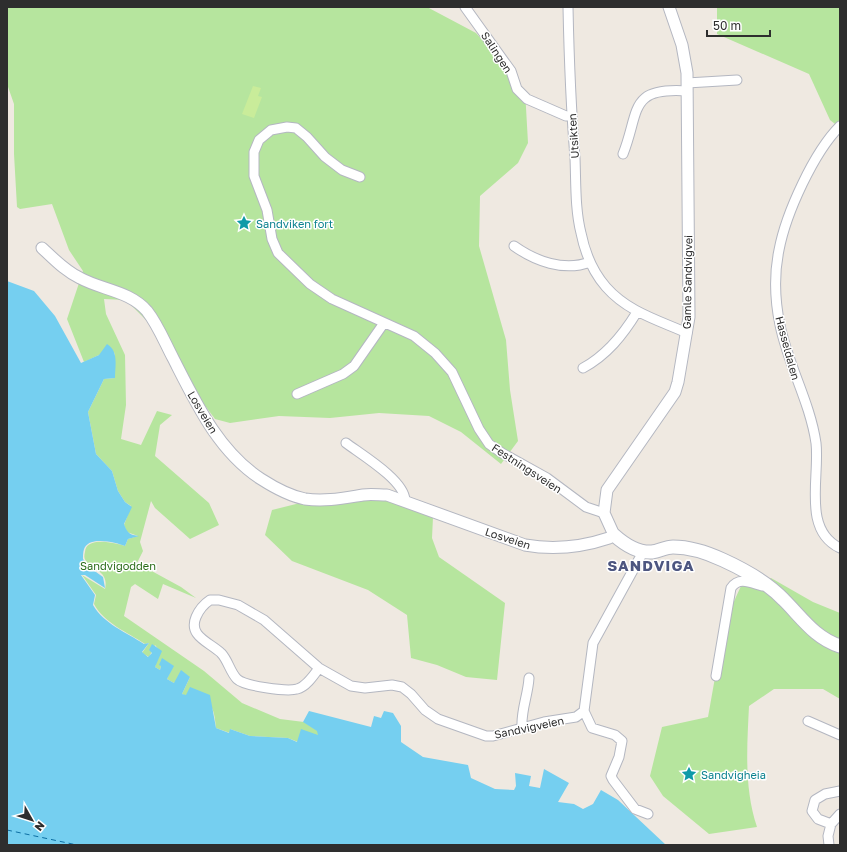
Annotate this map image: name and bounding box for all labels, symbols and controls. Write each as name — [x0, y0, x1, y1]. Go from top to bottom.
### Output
scale bar — [707, 12, 770, 38]
text: 50 m — [713, 18, 741, 33]
street label: Salingen — [479, 29, 515, 75]
street label: Utsikten — [565, 113, 581, 159]
place icon: Sandviken fort — [235, 214, 253, 232]
place label: Sandviken fort — [256, 217, 333, 230]
street label: Gamle Sandvigvei — [680, 235, 694, 329]
street label: Hasseldalen — [773, 315, 803, 381]
street label: Losveien — [185, 389, 221, 435]
street label: Festningsveien — [490, 441, 564, 495]
street label: Losveien — [484, 525, 532, 551]
district label: SANDVIGA — [607, 556, 695, 574]
park label: Sandvigodden — [80, 559, 156, 572]
street label: Sandvigveien — [493, 713, 565, 741]
place icon: Sandvigheia — [680, 765, 698, 783]
place label: Sandvigheia — [701, 768, 766, 781]
north arrow — [12, 800, 52, 840]
text: N — [32, 819, 48, 834]

